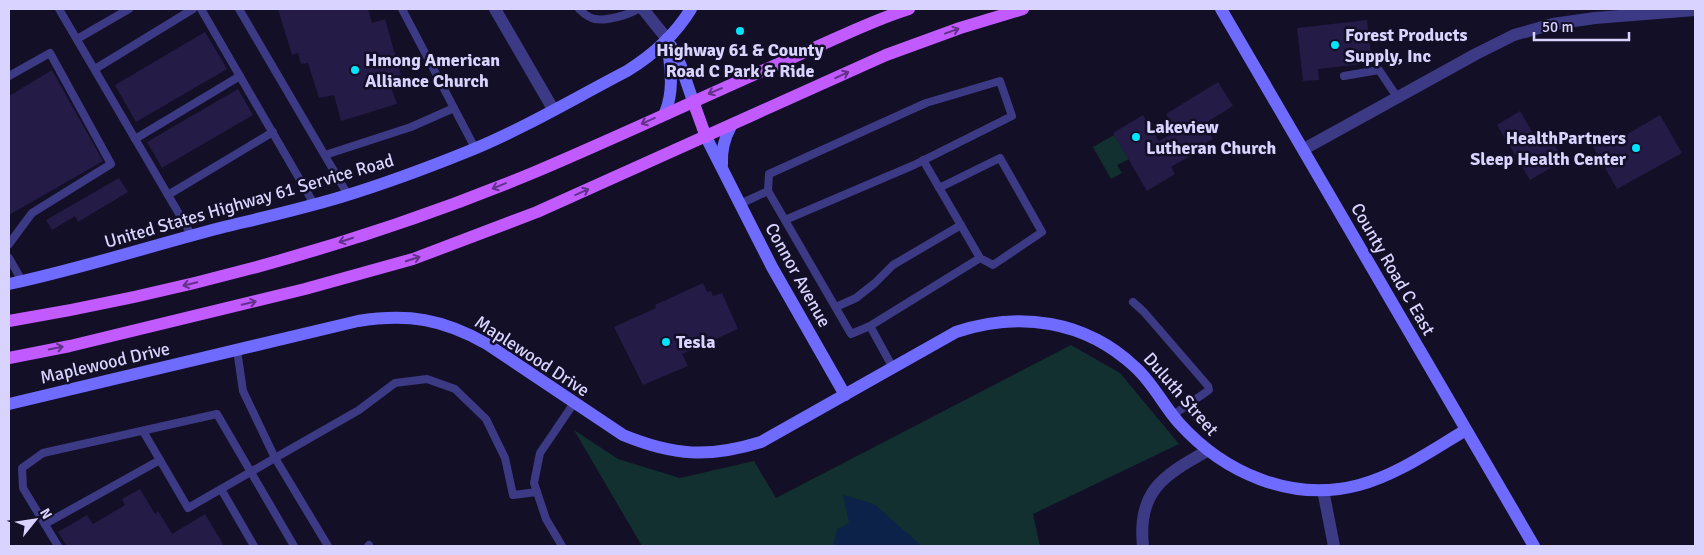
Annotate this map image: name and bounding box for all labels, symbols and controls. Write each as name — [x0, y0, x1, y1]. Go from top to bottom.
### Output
scale bar — [1534, 10, 1629, 42]
text: 50 m — [1542, 18, 1573, 36]
place label: Forest Products Supply, Inc — [1345, 24, 1467, 67]
marker: Highway 61 & County Road C Park & Ride — [734, 25, 746, 37]
one-way arrow — [944, 26, 959, 35]
place label: Highway 61 & County Road C Park & Ride — [656, 39, 824, 82]
marker: Forest Products Supply, Inc — [1329, 39, 1341, 51]
place label: Hmong American Alliance Church — [365, 49, 500, 92]
marker: Hmong American Alliance Church — [349, 64, 361, 76]
one-way arrow — [834, 70, 849, 80]
one-way arrow — [708, 87, 723, 97]
place label: Lakeview Lutheran Church — [1146, 116, 1277, 159]
one-way arrow — [641, 117, 656, 127]
place label: HealthPartners Sleep Health Center — [1470, 127, 1627, 170]
marker: Lakeview Lutheran Church — [1130, 131, 1142, 143]
marker: HealthPartners Sleep Health Center — [1630, 142, 1642, 154]
street label: United States Highway 61 Service Road — [102, 149, 396, 253]
one-way arrow — [492, 181, 507, 191]
one-way arrow — [574, 187, 589, 197]
street label: County Road C East — [1346, 199, 1440, 339]
street label: Connor Avenue — [760, 219, 836, 331]
one-way arrow — [338, 236, 354, 246]
one-way arrow — [404, 254, 420, 263]
one-way arrow — [182, 280, 198, 289]
one-way arrow — [240, 298, 256, 307]
street label: Maplewood Drive — [471, 311, 593, 401]
place label: Tesla — [676, 331, 715, 353]
marker: Tesla — [660, 336, 672, 348]
street label: Maplewood Drive — [38, 337, 172, 389]
one-way arrow — [48, 343, 64, 353]
street label: Duluth Street — [1139, 348, 1223, 440]
north arrow — [10, 495, 60, 545]
text: N — [36, 505, 56, 522]

